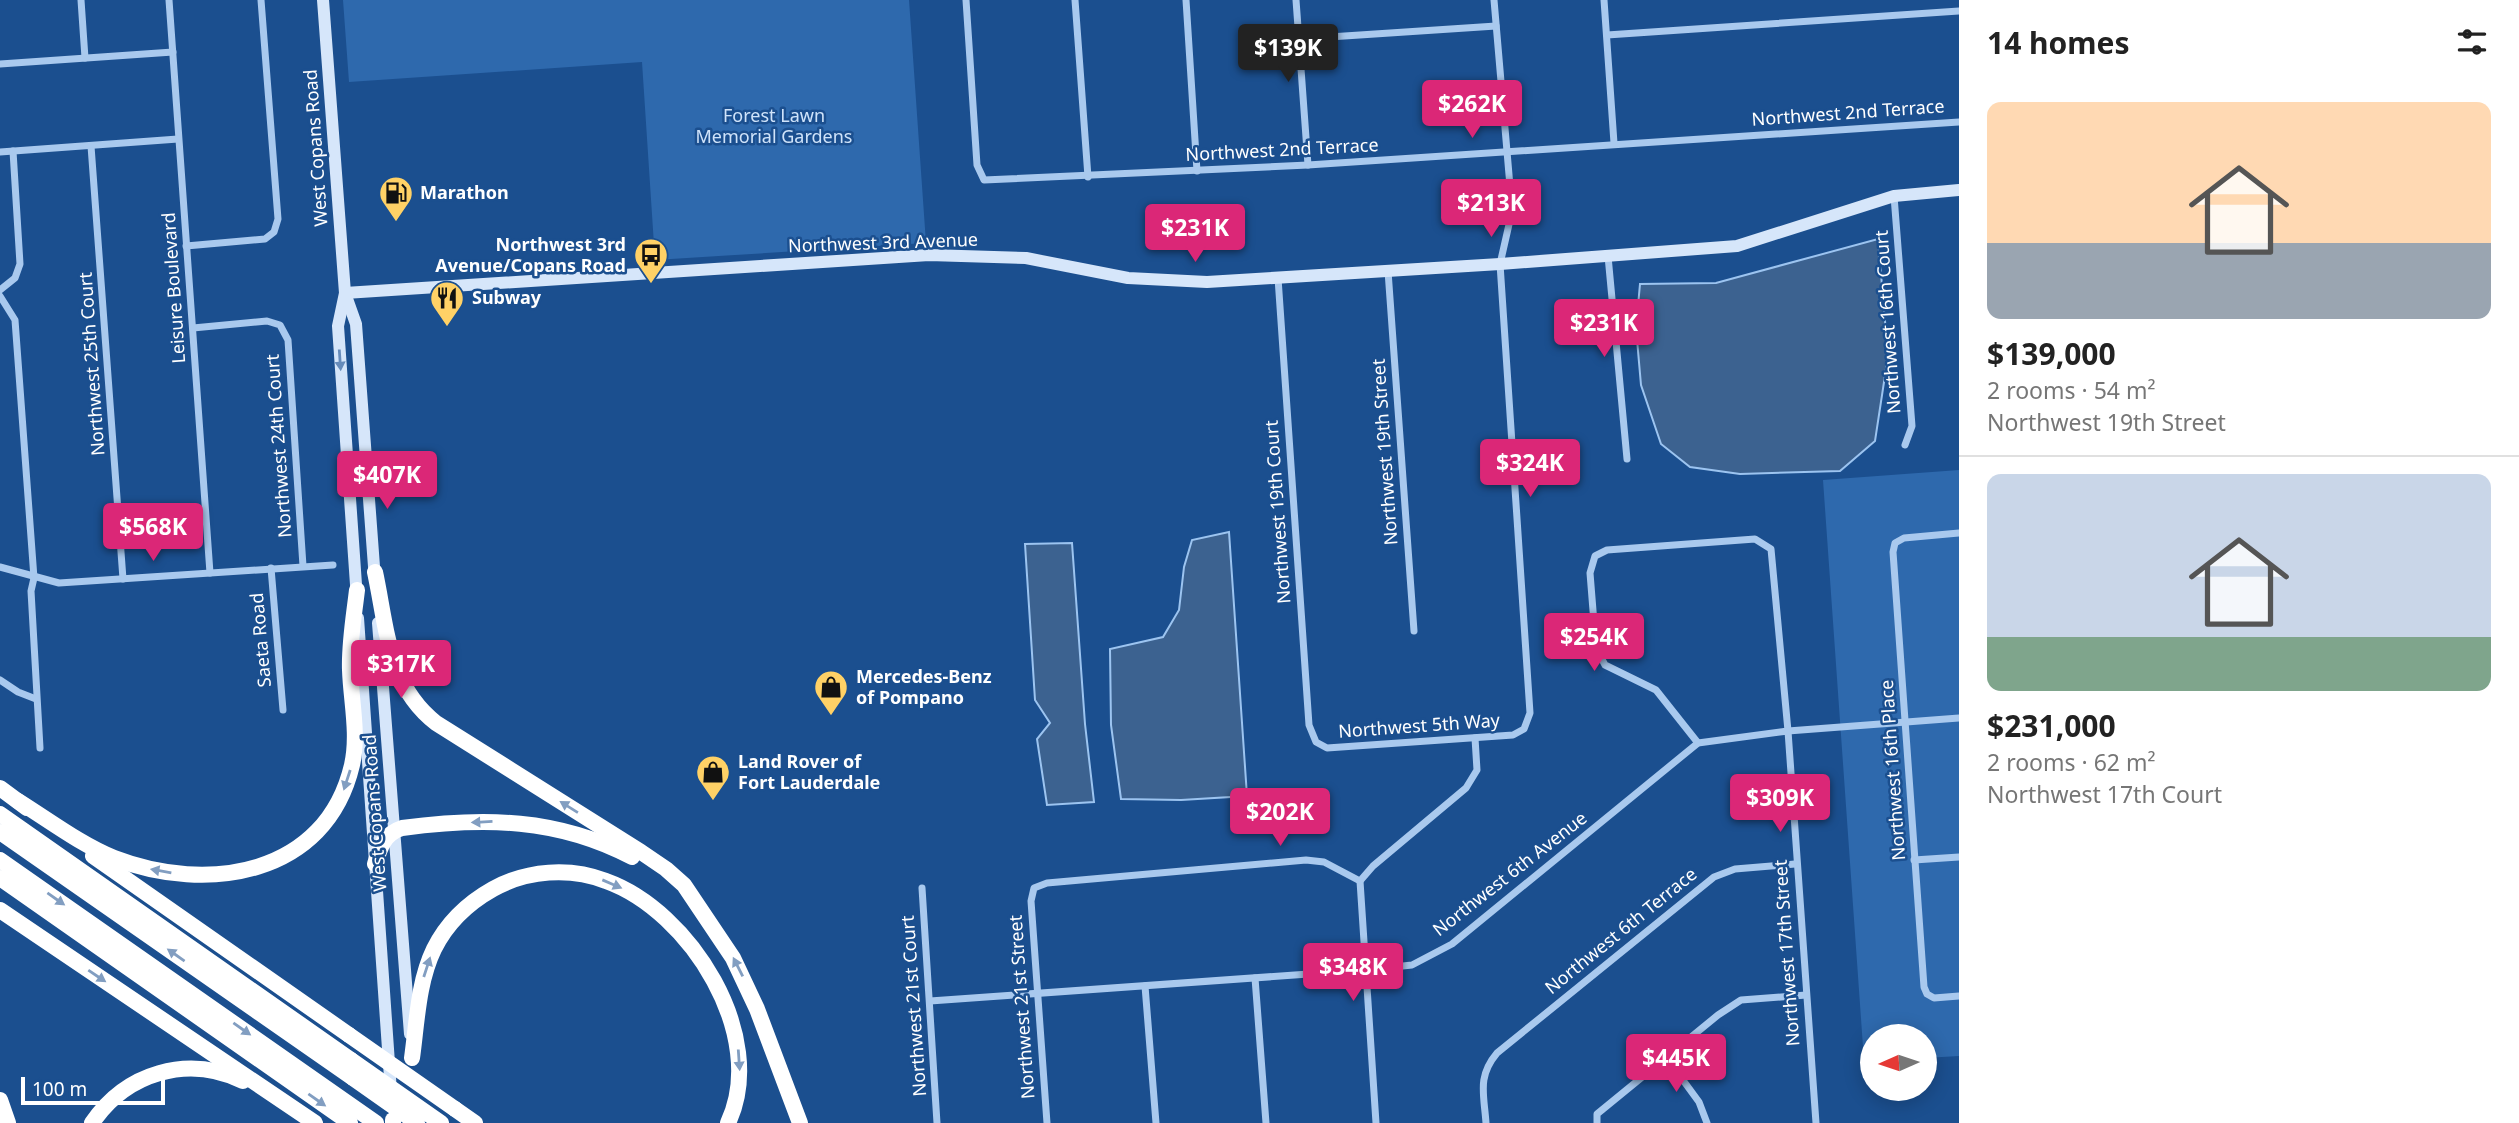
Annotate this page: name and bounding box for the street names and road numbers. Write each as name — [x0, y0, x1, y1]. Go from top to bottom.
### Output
street label: West Copans Road — [298, 69, 332, 227]
street label: Northwest 2nd Terrace — [1751, 93, 1945, 131]
street label: Northwest 2nd Terrace — [1185, 132, 1379, 166]
street label: Leisure Boulevard — [156, 212, 190, 364]
street label: Northwest 3rd Avenue — [788, 227, 978, 257]
street label: Northwest 16th Court — [1869, 229, 1905, 415]
street label: Northwest 25th Court — [73, 271, 109, 457]
street label: Northwest 24th Court — [260, 353, 296, 539]
street label: Northwest 19th Street — [1365, 358, 1402, 546]
street label: Northwest 19th Court — [1259, 419, 1295, 605]
street label: Saeta Road — [244, 592, 276, 688]
street label: Northwest 16th Place — [1874, 679, 1910, 861]
street label: Northwest 5th Way — [1337, 707, 1501, 743]
street label: West Copans Road — [357, 734, 391, 892]
street label: Northwest 6th Avenue — [1427, 805, 1591, 941]
street label: Northwest 17th Street — [1767, 859, 1804, 1047]
street label: Northwest 6th Terrace — [1540, 862, 1701, 999]
street label: Northwest 21st Court — [895, 914, 931, 1097]
street label: Northwest 21st Street — [1003, 914, 1039, 1100]

